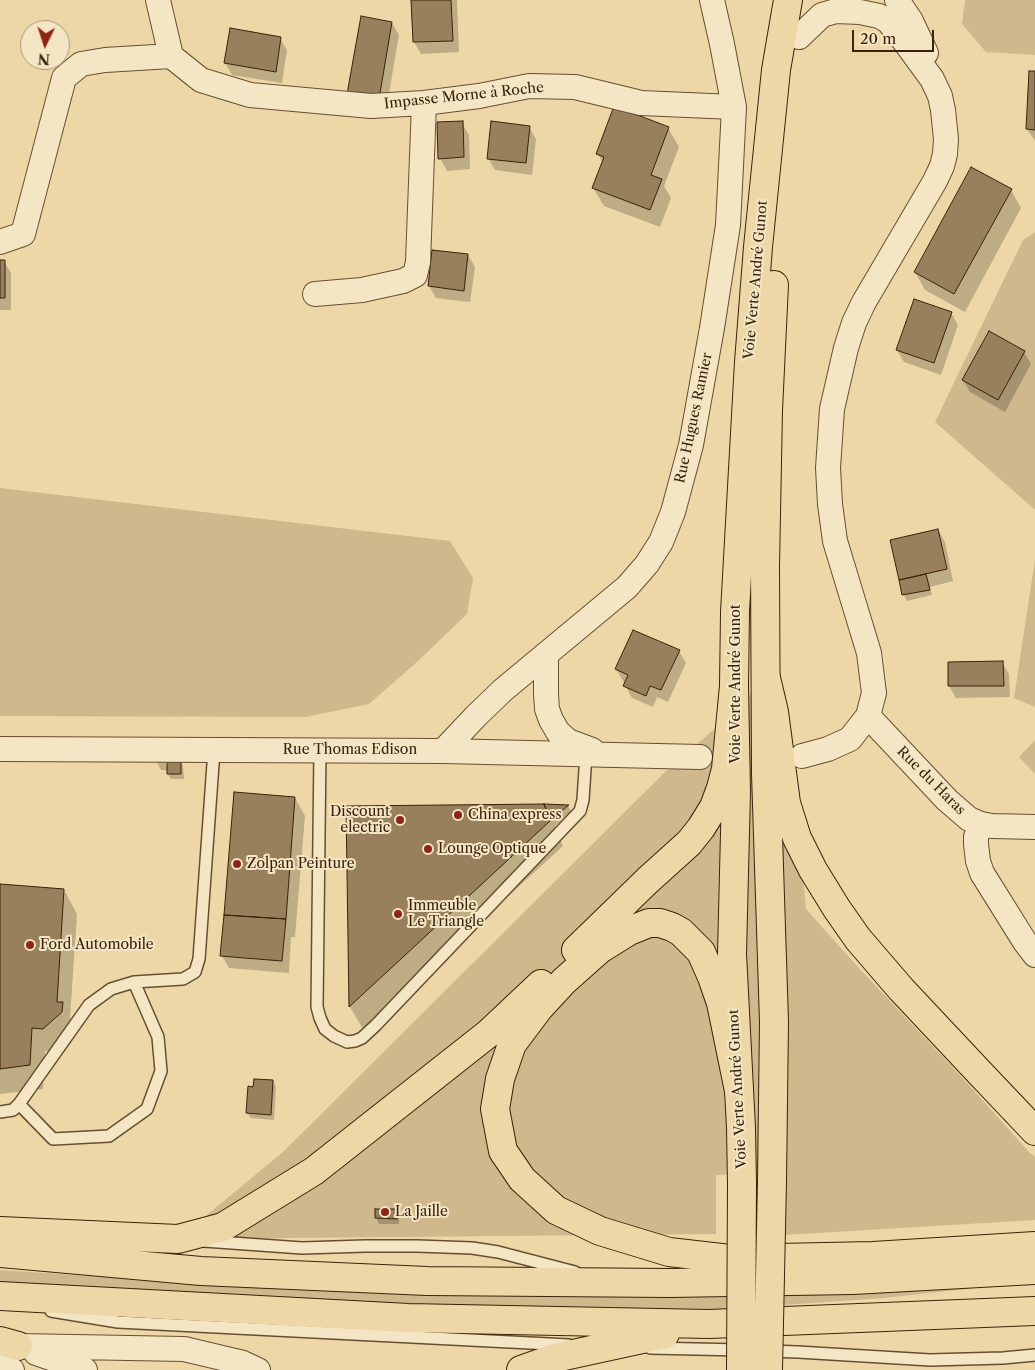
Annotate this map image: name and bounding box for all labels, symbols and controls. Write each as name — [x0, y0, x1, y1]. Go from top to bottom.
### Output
north arrow — [20, 20, 70, 70]
scale bar — [855, 20, 938, 52]
text: 20 m — [860, 29, 896, 48]
text: N — [37, 50, 51, 68]
street label: Impasse Morne à Roche — [383, 79, 545, 113]
street label: Voie Verte André Gunot — [741, 200, 771, 360]
street label: Rue Hugues Ramier — [672, 351, 716, 485]
street label: Voie Verte André Gunot — [728, 604, 744, 764]
street label: Rue Thomas Edison — [283, 742, 417, 758]
street label: Rue du Haras — [893, 743, 969, 819]
place label: Discount electric — [330, 804, 390, 836]
place label: China express — [468, 807, 562, 823]
marker: China express — [452, 809, 464, 821]
marker: Discount electric — [394, 814, 406, 826]
place label: Lounge Optique — [438, 841, 546, 857]
marker: Lounge Optique — [422, 843, 434, 855]
place label: Zolpan Peinture — [247, 856, 355, 872]
marker: Zolpan Peinture — [231, 858, 243, 870]
place label: Immeuble Le Triangle — [408, 898, 484, 930]
marker: Immeuble Le Triangle — [392, 908, 404, 920]
place label: Ford Automobile — [40, 937, 154, 953]
marker: Ford Automobile — [24, 939, 36, 951]
street label: Voie Verte André Gunot — [725, 1009, 751, 1169]
place label: La Jaille — [395, 1204, 448, 1220]
marker: La Jaille — [379, 1206, 391, 1218]

